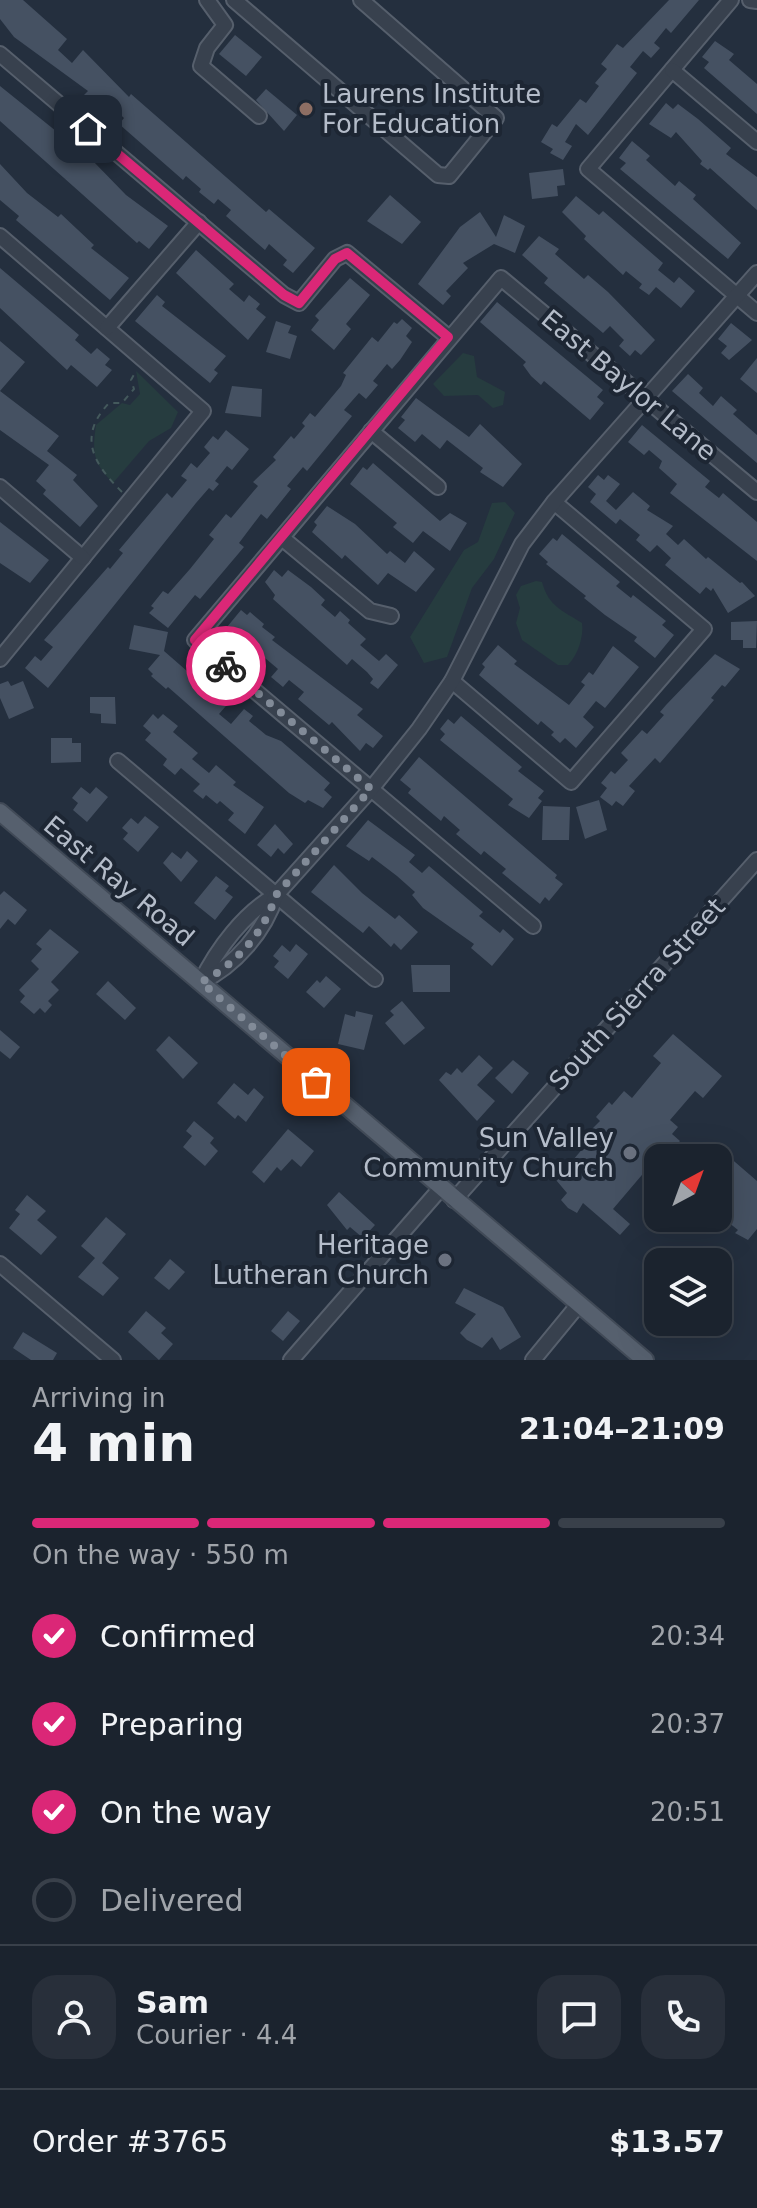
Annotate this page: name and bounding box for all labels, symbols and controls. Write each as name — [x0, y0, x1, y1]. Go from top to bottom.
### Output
place label: Laurens Institute For Education — [322, 79, 541, 139]
pin — [54, 95, 122, 163]
marker: Laurens Institute For Education — [297, 100, 315, 118]
icon: home — [66, 107, 110, 151]
street label: East Baylor Lane — [536, 303, 722, 467]
courier — [186, 626, 266, 706]
icon: bike — [204, 644, 248, 688]
street label: East Ray Road — [38, 810, 200, 952]
street label: South Sierra Street — [543, 892, 731, 1096]
pin — [282, 1048, 350, 1116]
icon: bag — [294, 1060, 338, 1104]
place label: Sun Valley Community Church — [363, 1123, 614, 1183]
marker: Sun Valley Community Church — [621, 1144, 639, 1162]
north arrow — [644, 1144, 732, 1232]
map controls — [644, 1144, 732, 1336]
place label: Heritage Lutheran Church — [212, 1230, 429, 1290]
button: layers — [644, 1248, 732, 1336]
marker: Heritage Lutheran Church — [436, 1251, 454, 1269]
text: Arriving in — [32, 1383, 166, 1413]
text: 21:04–21:09 — [519, 1411, 725, 1446]
text: 4 min — [32, 1413, 195, 1473]
text: On the way · 550 m — [32, 1540, 289, 1570]
icon: check — [32, 1614, 76, 1658]
text: Confirmed — [100, 1619, 256, 1654]
text: 20:34 — [650, 1621, 725, 1651]
icon: check — [32, 1702, 76, 1746]
text: Preparing — [100, 1707, 244, 1742]
text: 20:37 — [650, 1709, 725, 1739]
icon: check — [32, 1790, 76, 1834]
text: On the way — [100, 1795, 272, 1830]
text: 20:51 — [650, 1797, 725, 1827]
text: Delivered — [100, 1883, 244, 1918]
button: person — [32, 1975, 116, 2059]
button: chat — [537, 1975, 621, 2059]
button: phone — [641, 1975, 725, 2059]
text: Sam — [136, 1985, 209, 2020]
text: Courier · 4.4 — [136, 2020, 297, 2050]
text: Order #3765 — [32, 2124, 228, 2159]
text: $13.57 — [609, 2124, 725, 2159]

